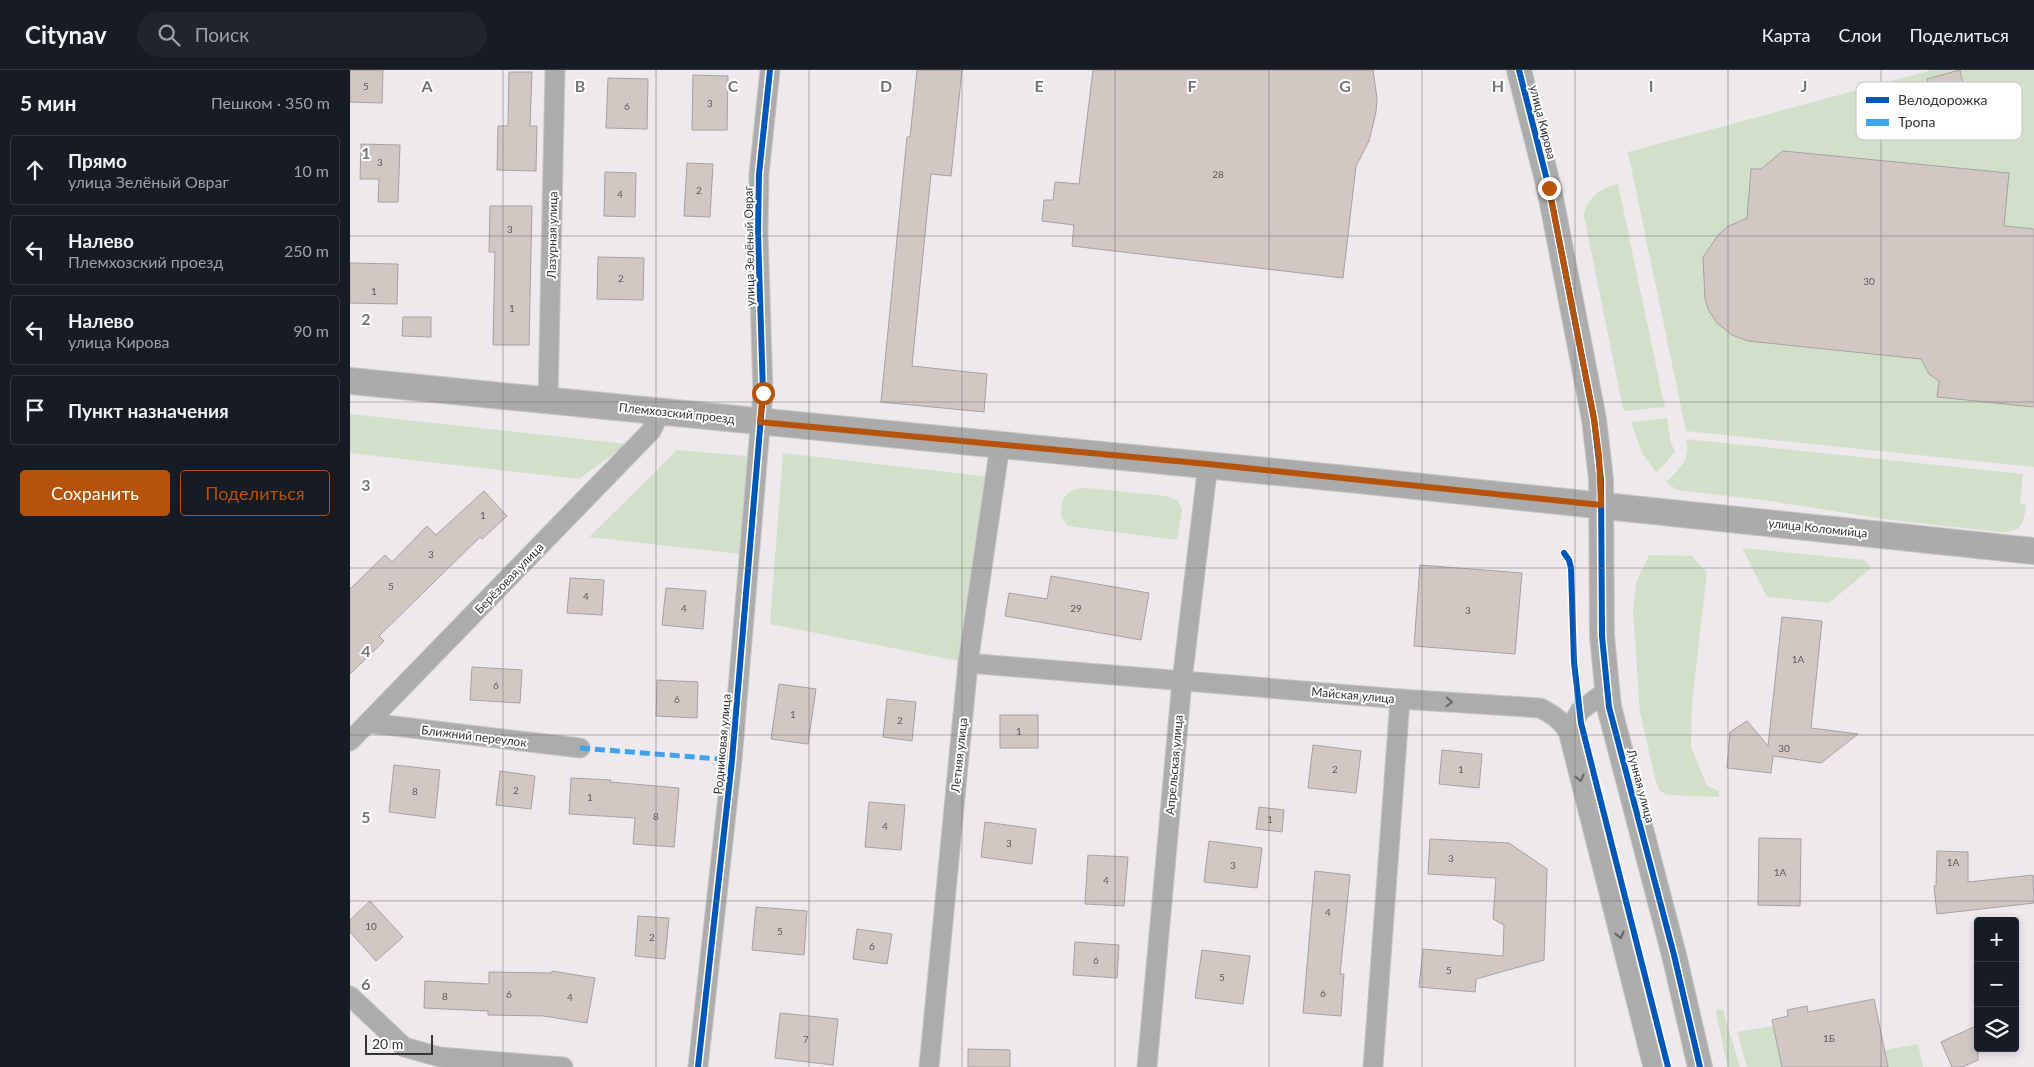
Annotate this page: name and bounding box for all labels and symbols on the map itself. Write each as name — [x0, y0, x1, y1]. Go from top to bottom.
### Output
text: A — [420, 76, 433, 95]
text: B — [575, 76, 585, 95]
text: C — [728, 76, 739, 95]
text: D — [880, 76, 892, 95]
text: E — [1034, 76, 1044, 95]
text: F — [1187, 76, 1197, 95]
text: G — [1339, 76, 1351, 95]
text: H — [1492, 76, 1504, 95]
text: I — [1649, 76, 1653, 95]
text: J — [1801, 76, 1807, 95]
house number: 5 — [363, 80, 369, 92]
legend — [1856, 82, 2022, 140]
street label: улица Кирова — [1527, 83, 1559, 161]
text: Велодорожка — [1898, 91, 1987, 108]
house number: 3 — [707, 97, 713, 109]
house number: 6 — [624, 100, 630, 112]
text: Тропа — [1898, 113, 1935, 130]
text: 1 — [361, 143, 371, 162]
house number: 3 — [377, 156, 383, 168]
house number: 28 — [1212, 168, 1224, 180]
route end — [1538, 177, 1561, 200]
house number: 2 — [696, 184, 702, 196]
street label: улица Зелёный Овраг — [740, 185, 758, 307]
house number: 4 — [617, 188, 623, 200]
street label: Лазурная улица — [544, 191, 560, 280]
house number: 3 — [507, 223, 513, 235]
house number: 2 — [618, 272, 624, 284]
house number: 30 — [1863, 275, 1875, 287]
house number: 1 — [371, 285, 377, 297]
house number: 1 — [509, 302, 515, 314]
text: 2 — [361, 309, 371, 328]
route start — [752, 382, 775, 405]
street label: Племхозский проезд — [618, 399, 736, 427]
text: 3 — [361, 475, 371, 494]
house number: 1 — [480, 509, 486, 521]
street label: улица Коломийца — [1768, 515, 1868, 541]
street label: Берёзовая улица — [471, 539, 547, 617]
house number: 3 — [428, 548, 434, 560]
house number: 5 — [388, 580, 394, 592]
house number: 4 — [583, 590, 589, 602]
house number: 4 — [681, 602, 687, 614]
house number: 29 — [1070, 602, 1082, 614]
house number: 3 — [1465, 604, 1471, 616]
text: 4 — [361, 641, 371, 660]
house number: 1А — [1792, 653, 1805, 665]
house number: 6 — [493, 679, 499, 691]
street label: Майская улица — [1311, 684, 1395, 706]
house number: 6 — [674, 693, 680, 705]
street label: Родниковая улица — [710, 693, 734, 795]
one-way arrow — [1445, 697, 1453, 708]
house number: 1 — [790, 708, 796, 720]
house number: 2 — [897, 714, 903, 726]
street label: Апрельская улица — [1162, 714, 1186, 816]
street label: Летняя улица — [948, 717, 970, 794]
street label: Ближний переулок — [420, 722, 528, 750]
house number: 1 — [1016, 725, 1022, 737]
house number: 30 — [1778, 742, 1790, 754]
street label: Лунная улица — [1624, 746, 1658, 825]
house number: 2 — [1332, 763, 1338, 775]
house number: 1 — [1458, 763, 1464, 775]
one-way arrow — [1574, 773, 1585, 782]
house number: 2 — [513, 784, 519, 796]
house number: 8 — [412, 785, 418, 797]
house number: 1 — [587, 791, 593, 803]
text: 5 — [361, 807, 371, 826]
house number: 8 — [653, 810, 659, 822]
house number: 1 — [1267, 813, 1273, 825]
house number: 4 — [882, 820, 888, 832]
house number: 3 — [1006, 837, 1012, 849]
house number: 3 — [1448, 852, 1454, 864]
house number: 1А — [1947, 856, 1960, 868]
house number: 3 — [1230, 859, 1236, 871]
house number: 1А — [1774, 866, 1787, 878]
house number: 4 — [1103, 874, 1109, 886]
house number: 4 — [1325, 906, 1331, 918]
house number: 10 — [365, 920, 377, 932]
house number: 5 — [777, 925, 783, 937]
house number: 2 — [649, 931, 655, 943]
one-way arrow — [1615, 931, 1625, 939]
house number: 6 — [869, 940, 875, 952]
house number: 6 — [1093, 954, 1099, 966]
house number: 5 — [1446, 964, 1452, 976]
house number: 5 — [1219, 971, 1225, 983]
text: 6 — [361, 974, 371, 993]
house number: 6 — [1320, 987, 1326, 999]
house number: 6 — [506, 988, 512, 1000]
house number: 8 — [442, 990, 448, 1002]
house number: 4 — [567, 991, 573, 1003]
scale bar — [365, 1032, 432, 1055]
house number: 1Б — [1823, 1032, 1835, 1044]
house number: 7 — [803, 1033, 809, 1045]

